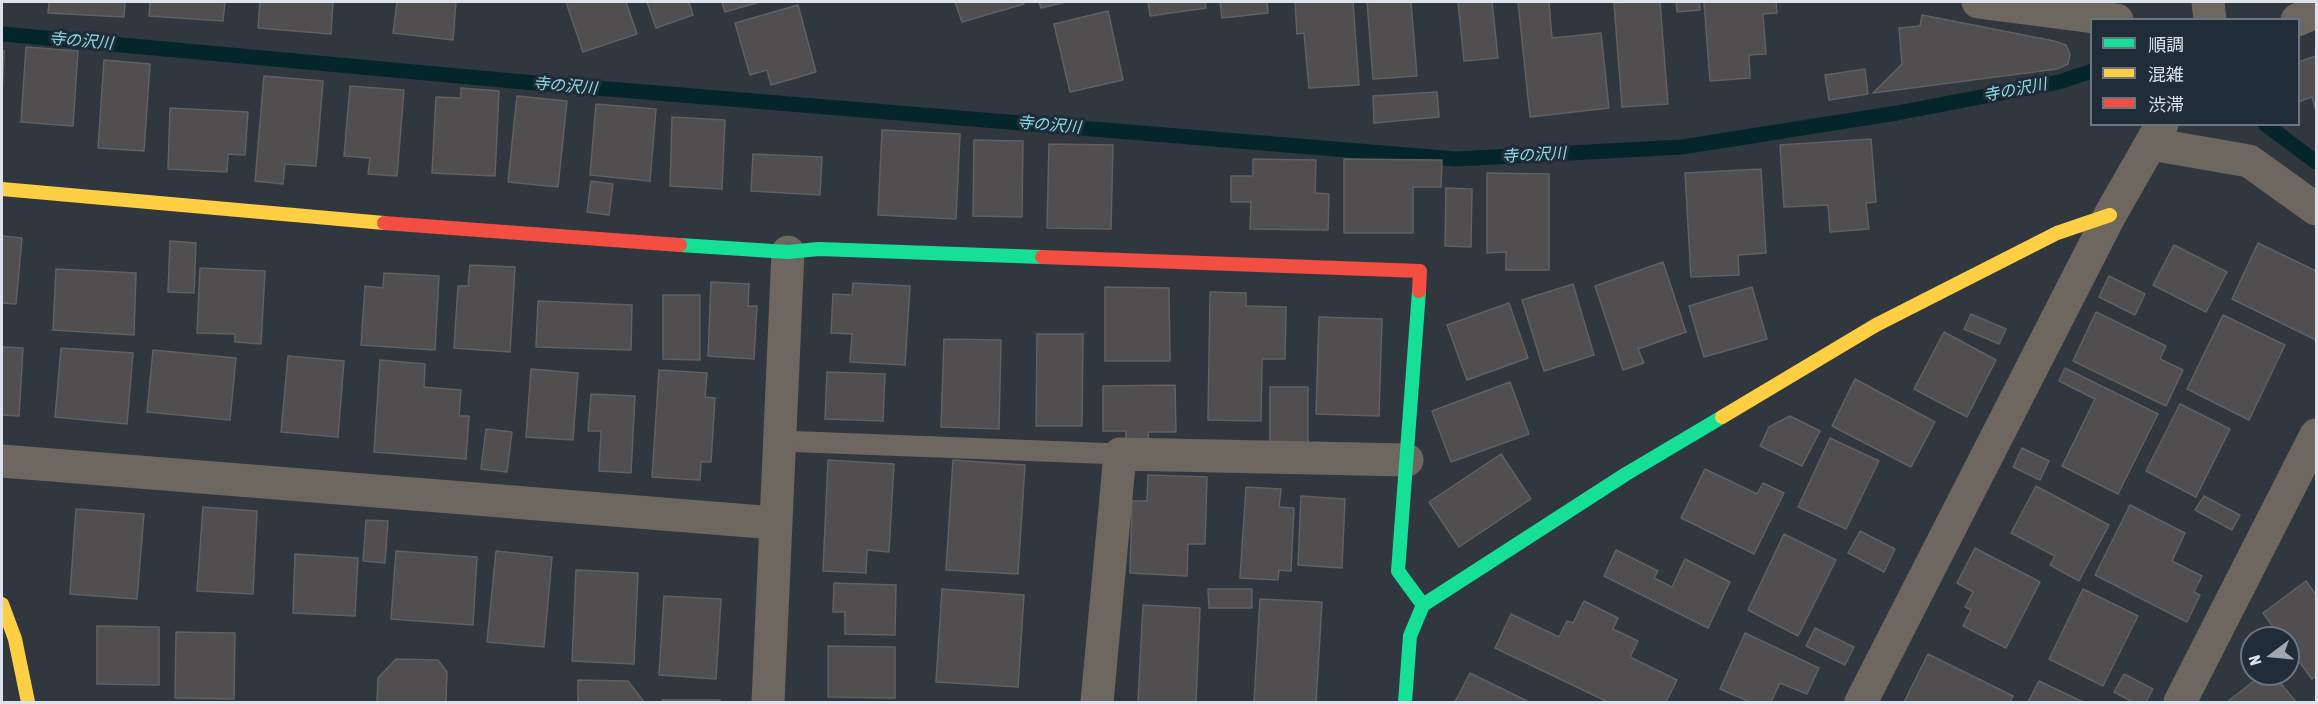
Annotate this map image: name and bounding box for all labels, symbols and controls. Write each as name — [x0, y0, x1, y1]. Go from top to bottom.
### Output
legend — [2090, 18, 2300, 126]
water label: 寺の沢川 — [48, 29, 114, 53]
text: 順調 — [2148, 34, 2184, 55]
text: 混雑 — [2148, 64, 2184, 85]
water label: 寺の沢川 — [532, 74, 598, 98]
water label: 寺の沢川 — [1982, 74, 2048, 106]
text: 渋滞 — [2148, 94, 2184, 115]
water label: 寺の沢川 — [1016, 113, 1082, 137]
water label: 寺の沢川 — [1502, 144, 1566, 166]
north arrow — [2240, 626, 2300, 686]
text: N — [2245, 653, 2265, 667]

